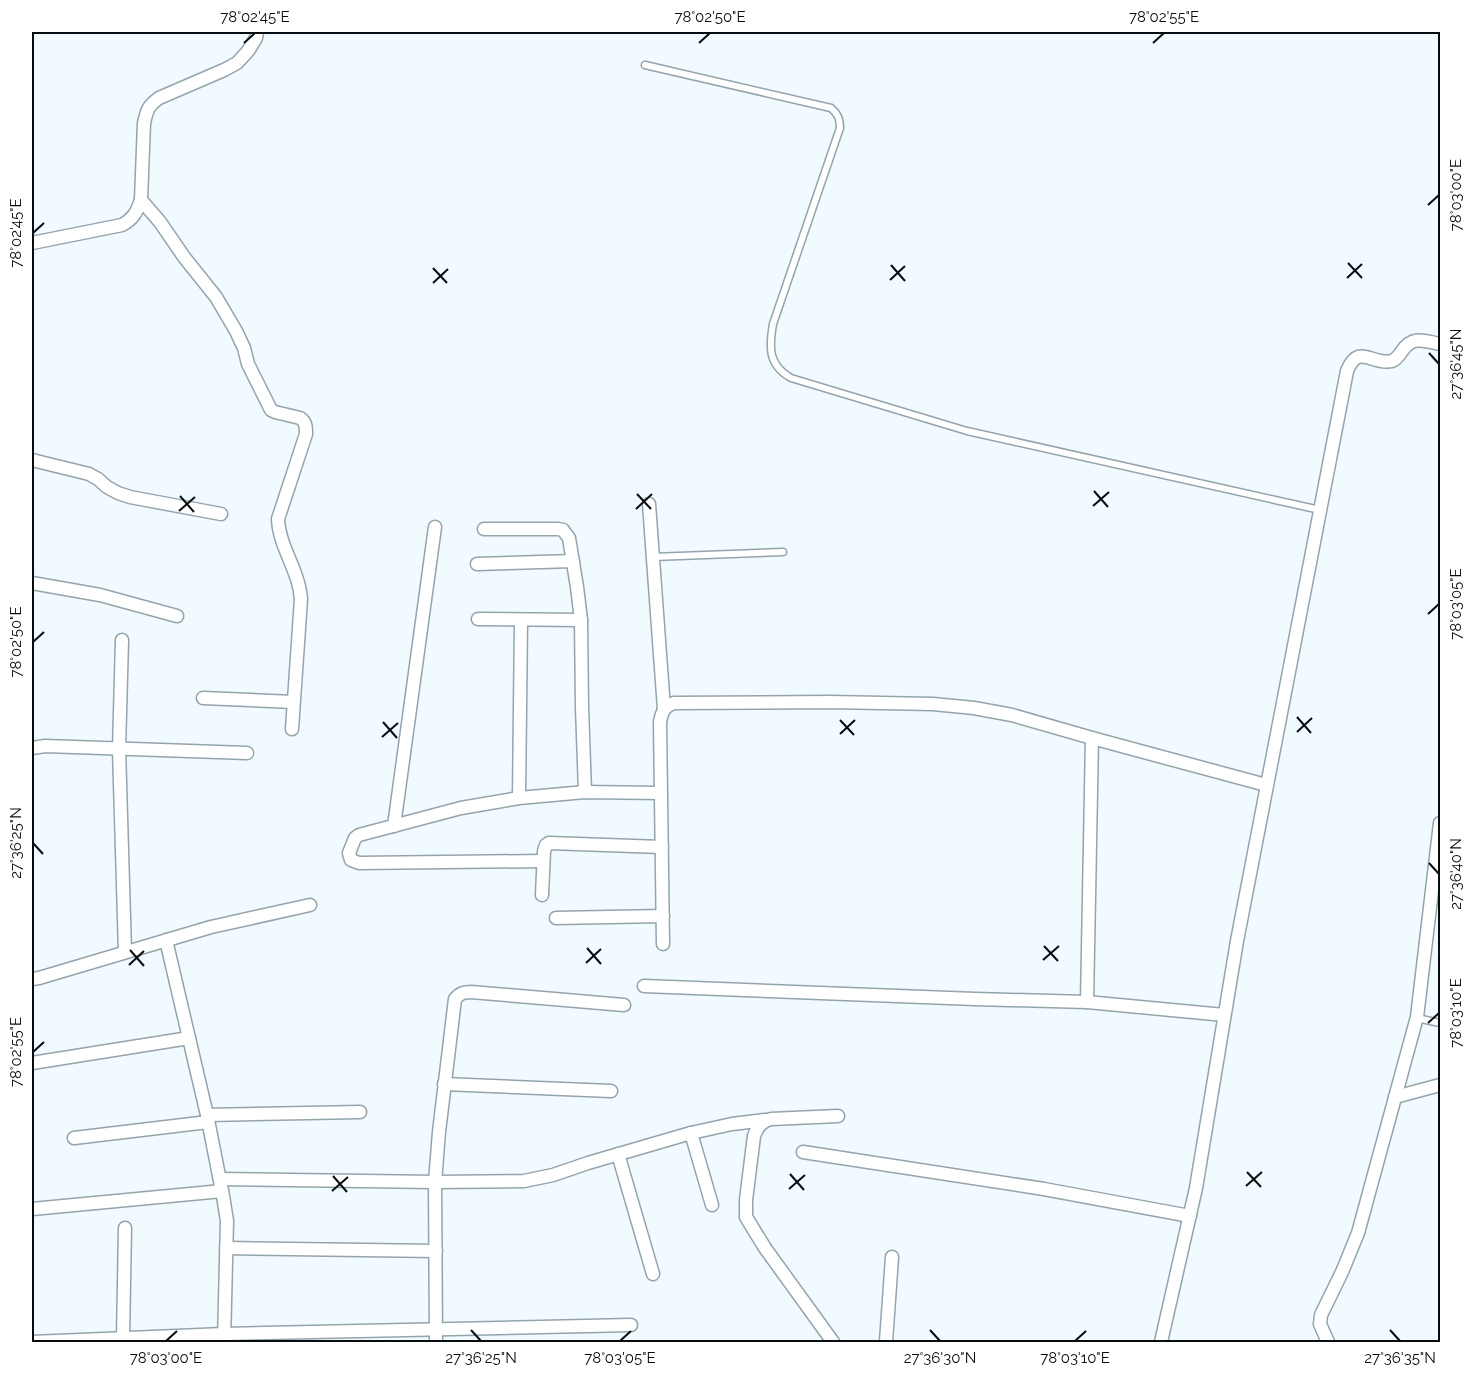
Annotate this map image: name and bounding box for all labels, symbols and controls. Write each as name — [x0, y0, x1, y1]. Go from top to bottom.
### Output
text: 78°02'45"E — [220, 8, 290, 26]
text: 78°02'50"E — [674, 8, 746, 26]
text: 78°02'55"E — [1129, 8, 1199, 26]
text: 78°03'00"E — [1447, 159, 1465, 231]
text: 78°02'45"E — [7, 198, 25, 268]
text: 27°36'45"N — [1447, 329, 1465, 399]
text: 78°03'05"E — [1447, 568, 1465, 640]
text: 78°02'50"E — [7, 606, 25, 678]
text: 27°36'25"N — [7, 807, 25, 879]
text: 27°36'40"N — [1447, 838, 1465, 910]
text: 78°03'10"E — [1447, 978, 1465, 1048]
text: 78°02'55"E — [7, 1017, 25, 1087]
text: 78°03'00"E — [130, 1349, 202, 1367]
text: 27°36'25"N — [445, 1349, 517, 1367]
text: 78°03'05"E — [584, 1349, 656, 1367]
text: 27°36'30"N — [904, 1349, 976, 1367]
text: 78°03'10"E — [1040, 1349, 1110, 1367]
text: 27°36'35"N — [1364, 1349, 1436, 1367]

